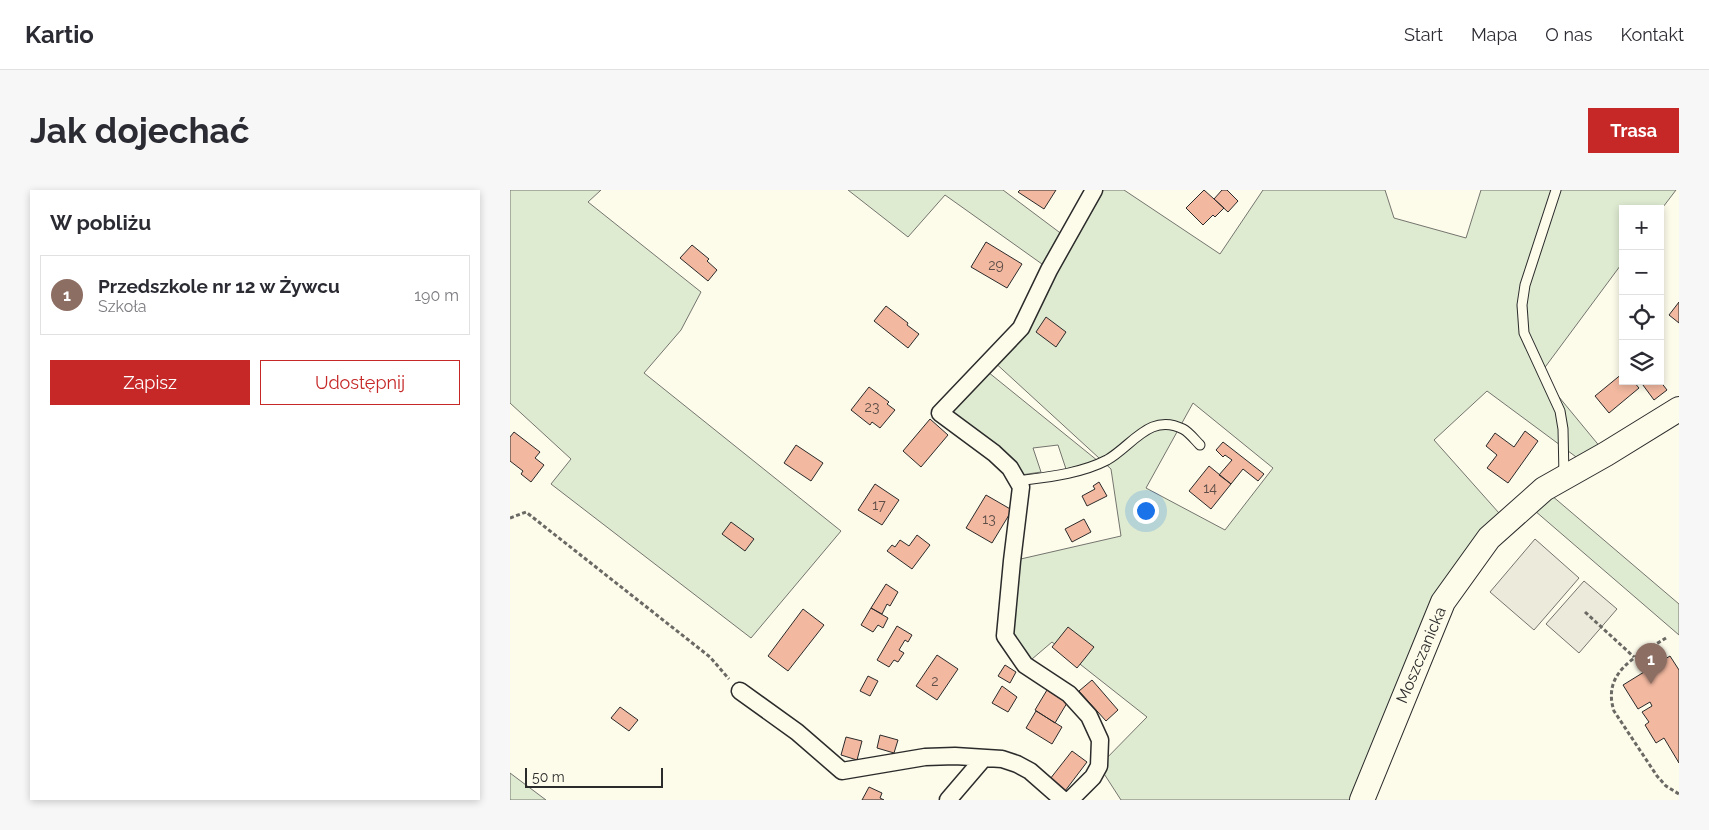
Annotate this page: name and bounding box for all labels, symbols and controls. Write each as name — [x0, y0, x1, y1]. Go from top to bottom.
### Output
text: Kartio — [25, 20, 94, 49]
text: Start — [1404, 24, 1443, 45]
text: Mapa — [1471, 24, 1517, 45]
text: O nas — [1545, 24, 1592, 45]
text: Kontakt — [1620, 24, 1684, 45]
button: Trasa — [1588, 108, 1679, 153]
text: Jak dojechać — [30, 110, 249, 151]
map controls — [1619, 205, 1664, 385]
button: + — [1619, 205, 1664, 250]
text: W pobliżu — [50, 210, 151, 235]
button: − — [1619, 250, 1664, 295]
house number: 29 — [988, 257, 1004, 273]
text: Przedszkole nr 12 w Żywcu — [98, 275, 340, 297]
text: 1 — [63, 286, 71, 305]
text: 190 m — [414, 286, 459, 305]
button: locate — [1619, 295, 1664, 340]
text: Szkoła — [98, 297, 147, 316]
button: layers — [1619, 340, 1664, 385]
button: Zapisz — [50, 360, 250, 405]
button: Udostępnij — [260, 360, 460, 405]
house number: 23 — [865, 399, 879, 415]
house number: 14 — [1203, 480, 1217, 496]
house number: 17 — [872, 497, 886, 513]
your location — [1133, 498, 1159, 524]
house number: 13 — [982, 511, 996, 527]
street label: Moszczanicka — [1392, 604, 1450, 706]
pin: 1 — [1635, 643, 1667, 684]
house number: 2 — [931, 673, 939, 689]
scale bar — [525, 765, 662, 788]
text: 50 m — [532, 769, 565, 785]

